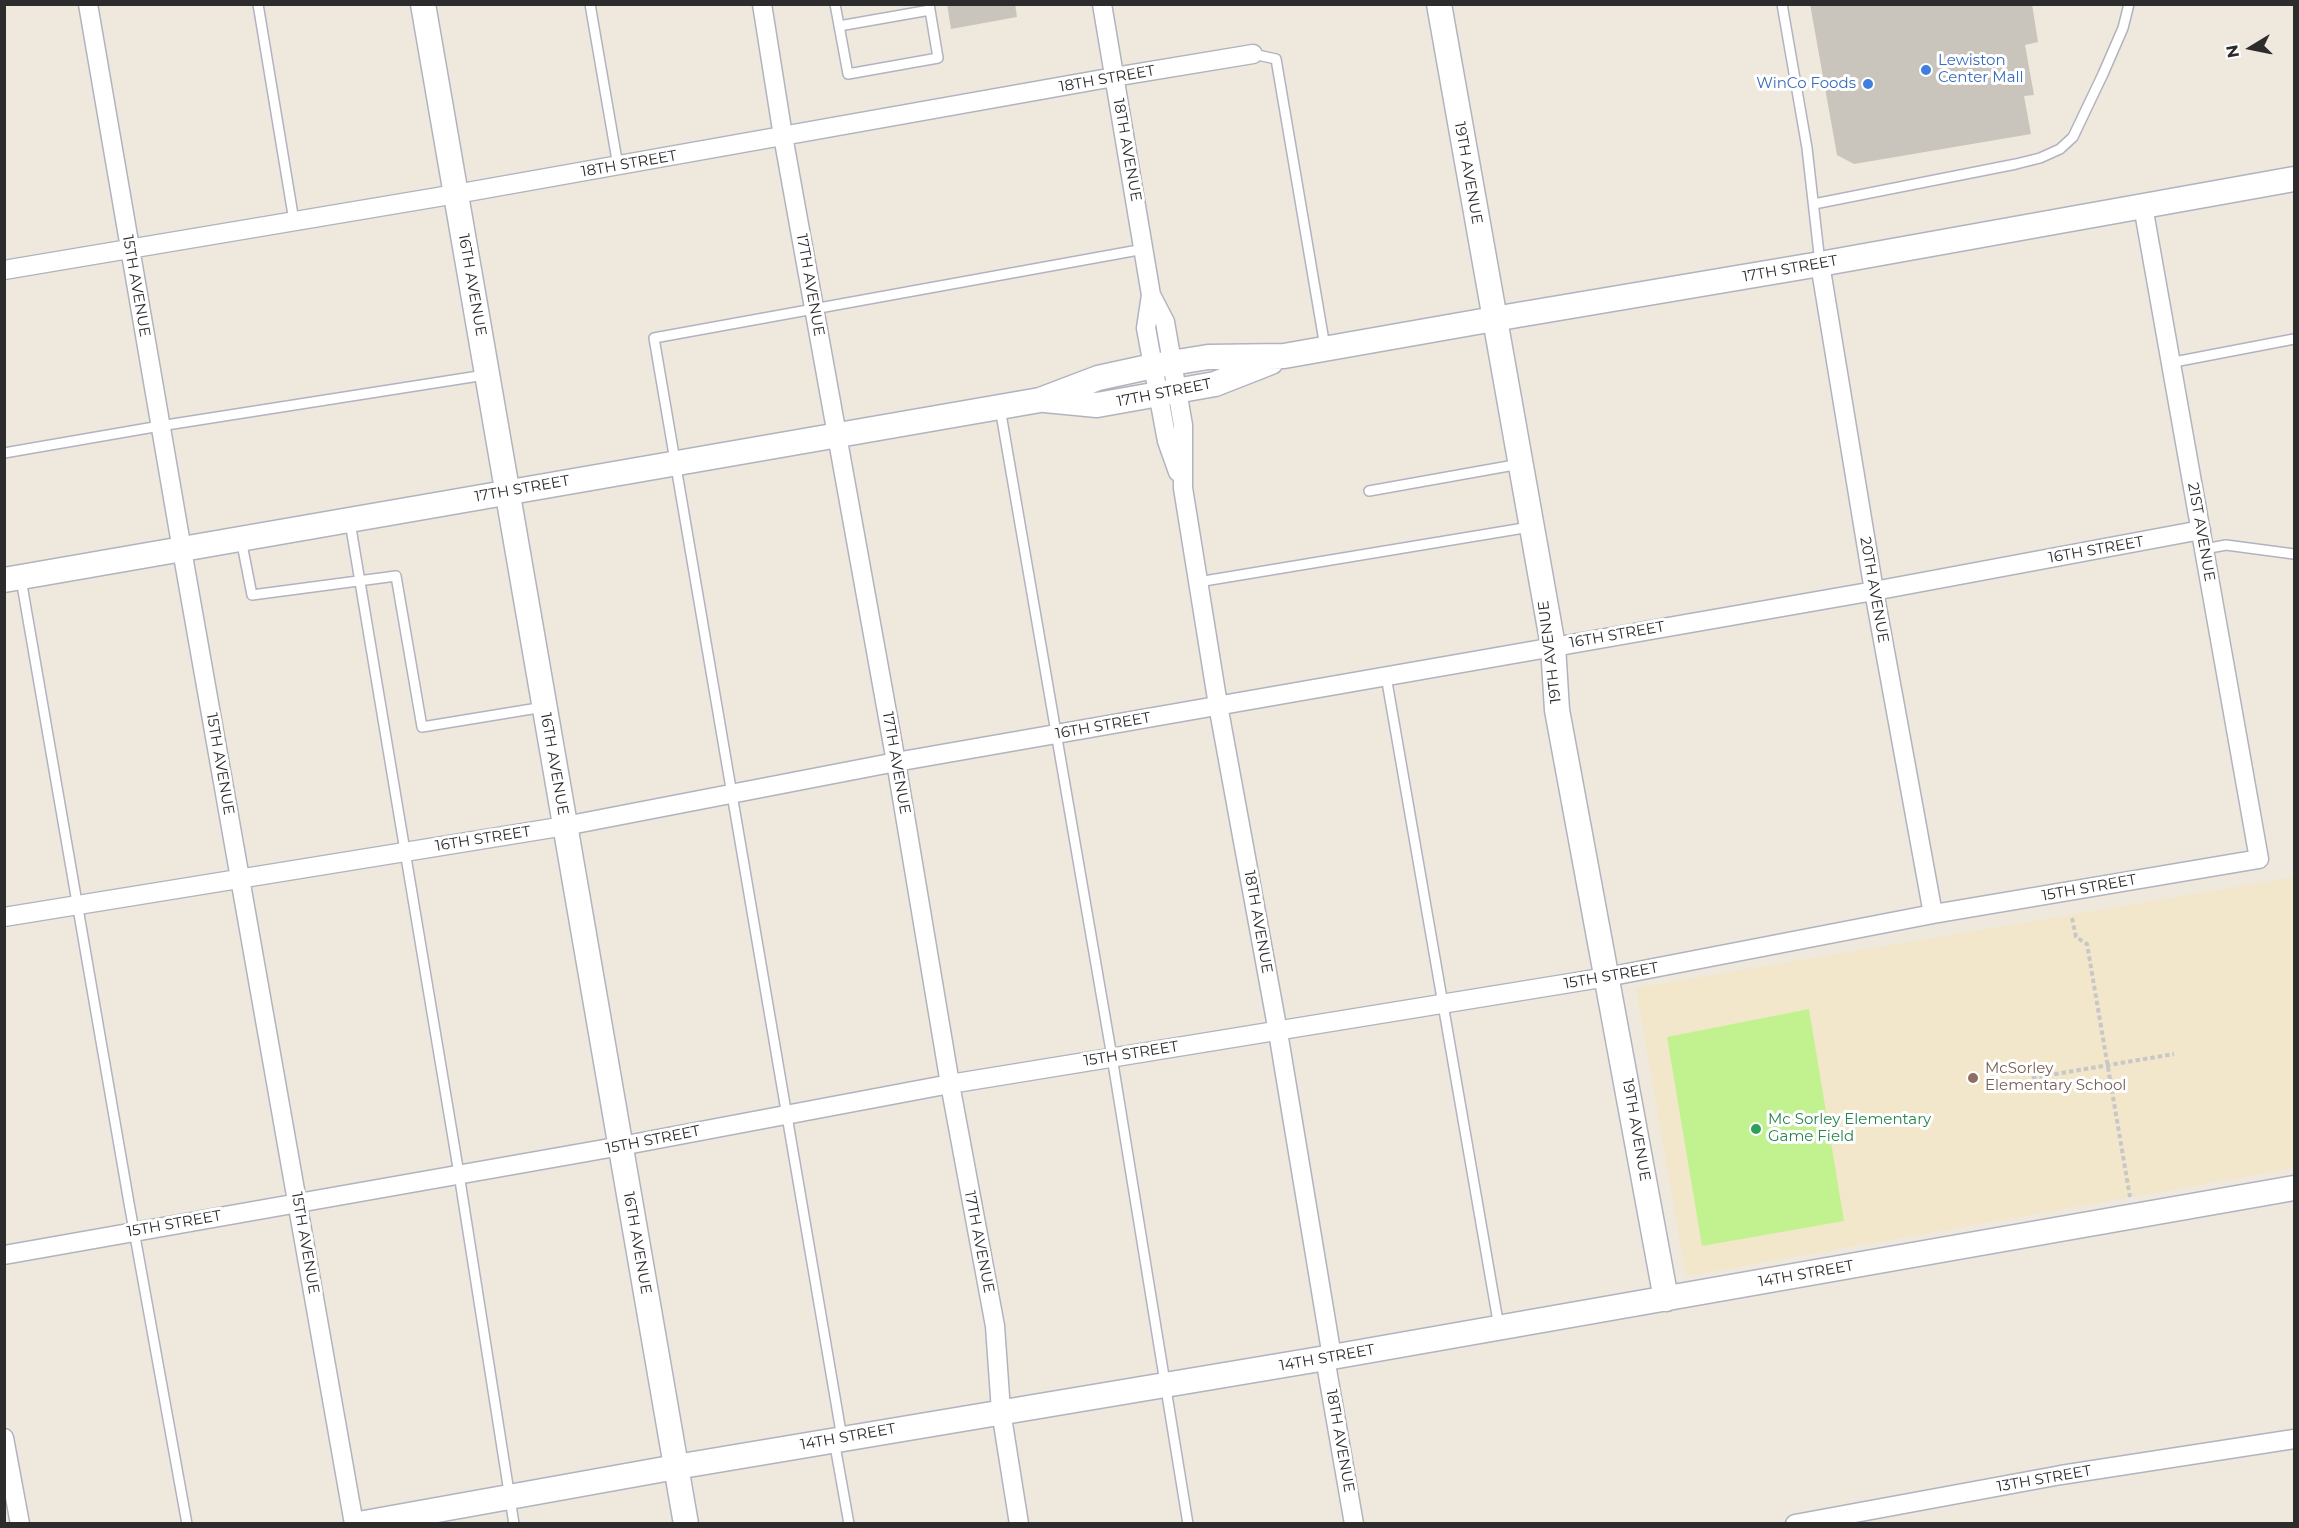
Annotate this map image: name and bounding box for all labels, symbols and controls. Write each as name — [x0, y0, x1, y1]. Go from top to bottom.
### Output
north arrow — [2221, 18, 2281, 78]
text: N — [2222, 43, 2243, 59]
place label: Lewiston Center Mall — [1938, 52, 2024, 87]
street label: 18TH STREET — [1058, 62, 1156, 96]
marker: Lewiston Center Mall — [1919, 63, 1933, 77]
place label: WinCo Foods — [1756, 75, 1856, 93]
marker: WinCo Foods — [1861, 77, 1875, 91]
street label: 18TH AVENUE — [1109, 97, 1145, 203]
street label: 19TH AVENUE — [1450, 120, 1486, 226]
street label: 18TH STREET — [580, 147, 678, 181]
street label: 16TH AVENUE — [454, 232, 490, 338]
street label: 17TH AVENUE — [792, 232, 828, 338]
street label: 15TH AVENUE — [118, 234, 154, 338]
street label: 17TH STREET — [1741, 252, 1839, 286]
street label: 17TH STREET — [1115, 375, 1213, 411]
street label: 17TH STREET — [473, 472, 571, 506]
street label: 21ST AVENUE — [2183, 481, 2219, 583]
street label: 16TH STREET — [2047, 533, 2145, 567]
street label: 20TH AVENUE — [1856, 536, 1892, 644]
street label: 19TH AVENUE — [1535, 599, 1565, 705]
street label: 16TH STREET — [1568, 618, 1666, 652]
street label: 16TH STREET — [1054, 709, 1152, 743]
street label: 17TH AVENUE — [878, 710, 914, 816]
street label: 16TH AVENUE — [536, 711, 572, 817]
street label: 15TH AVENUE — [202, 712, 238, 816]
street label: 16TH STREET — [434, 823, 532, 855]
street label: 18TH AVENUE — [1240, 869, 1276, 975]
street label: 15TH STREET — [2040, 871, 2138, 905]
street label: 15TH STREET — [1562, 959, 1660, 993]
street label: 15TH STREET — [1082, 1038, 1180, 1070]
place label: McSorley Elementary School — [1985, 1060, 2126, 1095]
marker: McSorley Elementary School — [1966, 1071, 1980, 1085]
street label: 19TH AVENUE — [1618, 1077, 1654, 1183]
place label: Mc Sorley Elementary Game Field — [1768, 1111, 1931, 1146]
street label: 15TH STREET — [604, 1122, 702, 1158]
marker: Mc Sorley Elementary Game Field — [1749, 1122, 1763, 1136]
street label: 17TH AVENUE — [960, 1189, 998, 1295]
street label: 16TH AVENUE — [619, 1190, 655, 1296]
street label: 15TH AVENUE — [287, 1191, 323, 1295]
street label: 15TH STREET — [125, 1207, 223, 1241]
street label: 14TH STREET — [1757, 1257, 1855, 1291]
street label: 14TH STREET — [1278, 1341, 1376, 1375]
street label: 18TH AVENUE — [1322, 1388, 1358, 1494]
street label: 14TH STREET — [799, 1420, 897, 1454]
street label: 13TH STREET — [1995, 1462, 2093, 1496]

